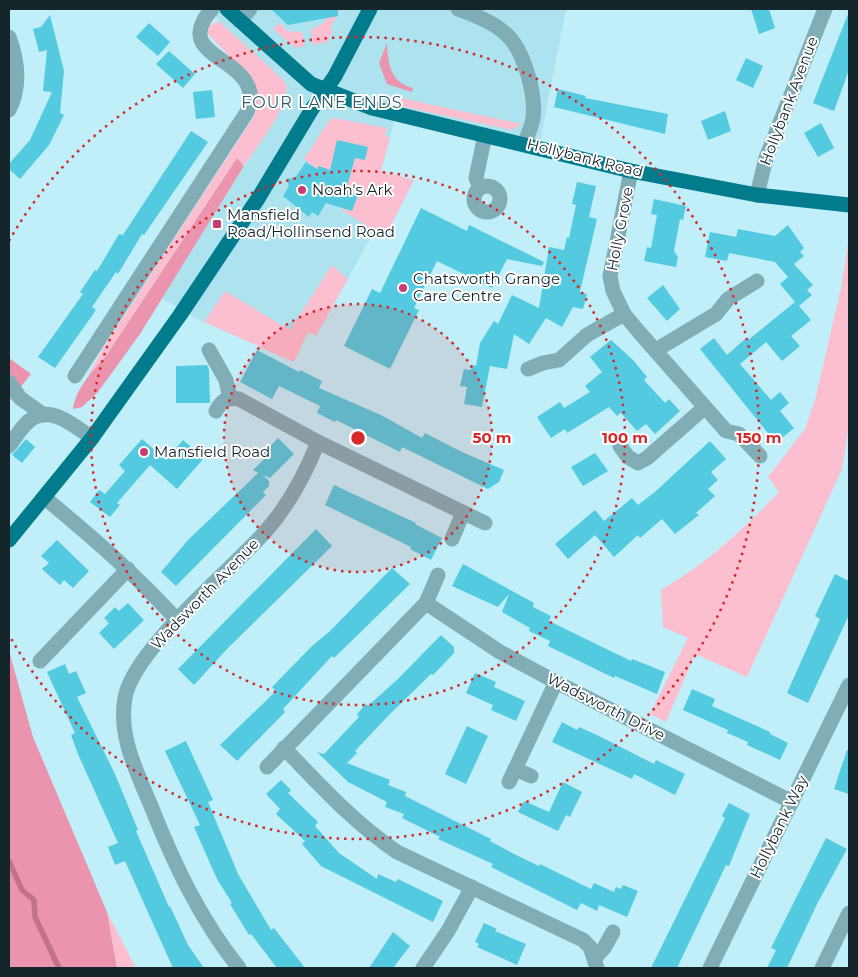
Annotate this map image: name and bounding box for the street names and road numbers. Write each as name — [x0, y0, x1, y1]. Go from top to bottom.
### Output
street label: Hollybank Avenue — [755, 34, 822, 168]
street label: Hollybank Road — [525, 134, 645, 181]
street label: Holly Grove — [602, 185, 637, 273]
street label: Wadsworth Avenue — [147, 534, 263, 653]
street label: Wadsworth Drive — [544, 669, 668, 745]
street label: Hollybank Way — [745, 771, 812, 881]

